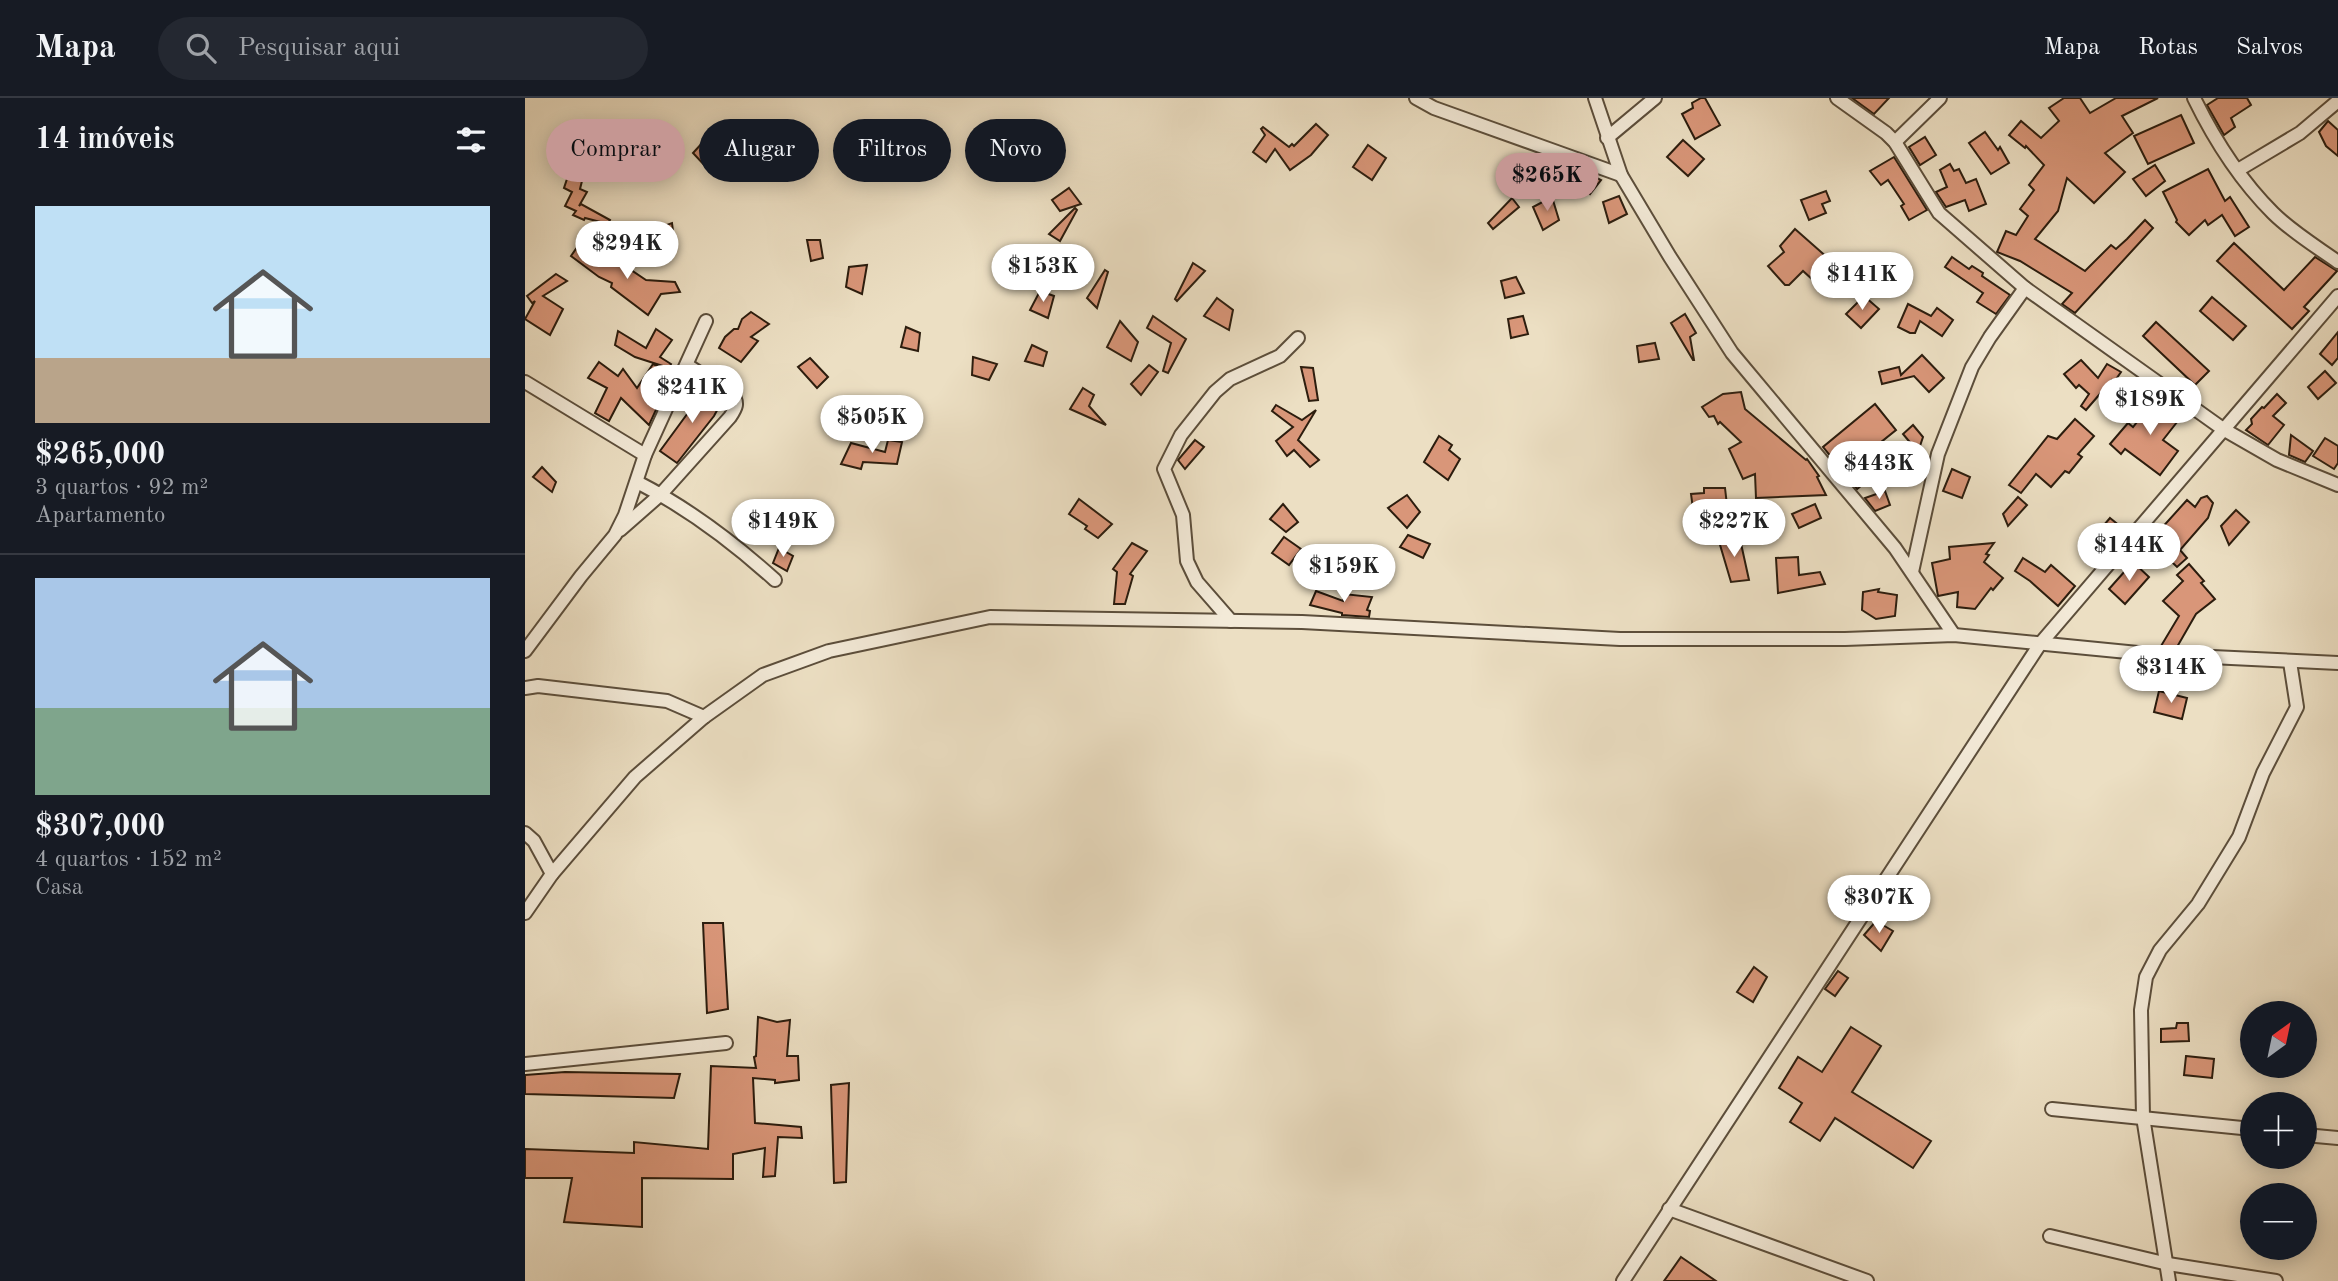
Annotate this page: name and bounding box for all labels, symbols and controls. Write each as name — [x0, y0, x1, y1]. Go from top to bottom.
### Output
search box — [158, 17, 648, 80]
icon: search — [182, 29, 220, 67]
text: Mapa — [35, 32, 116, 65]
text: Pesquisar aqui — [238, 35, 400, 61]
text: Mapa — [2044, 36, 2100, 60]
text: Rotas — [2138, 36, 2198, 60]
text: Salvos — [2236, 36, 2303, 60]
chip: Comprar — [546, 119, 685, 182]
chip: Alugar — [699, 119, 819, 182]
chip: Filtros — [833, 119, 951, 182]
chip: Novo — [965, 119, 1066, 182]
icon: filters — [452, 121, 490, 159]
text: 14 imóveis — [35, 125, 174, 155]
pin: $265K — [1498, 153, 1596, 213]
text: $265K — [1511, 164, 1583, 187]
pin: $294K — [578, 222, 676, 281]
text: $294K — [591, 232, 663, 255]
pin: $153K — [994, 244, 1092, 304]
icon: home — [200, 251, 326, 377]
pin: $141K — [1813, 252, 1911, 312]
text: $153K — [1007, 255, 1079, 278]
text: $141K — [1826, 263, 1898, 286]
pin: $241K — [643, 366, 741, 425]
text: $241K — [656, 376, 728, 399]
pin: $189K — [2101, 378, 2199, 437]
text: $189K — [2114, 388, 2186, 411]
pin: $505K — [823, 396, 921, 455]
text: $505K — [836, 406, 908, 429]
text: $265,000 — [35, 440, 165, 470]
pin: $443K — [1830, 442, 1928, 501]
text: $443K — [1843, 452, 1915, 475]
text: 3 quartos · 92 m² — [35, 476, 208, 499]
pin: $149K — [734, 500, 832, 559]
pin: $227K — [1685, 500, 1783, 559]
text: Apartamento — [35, 504, 165, 527]
text: $149K — [747, 510, 819, 533]
text: $227K — [1698, 510, 1770, 533]
pin: $144K — [2080, 524, 2178, 583]
text: $144K — [2093, 534, 2165, 557]
pin: $159K — [1295, 545, 1393, 604]
text: $159K — [1308, 555, 1380, 578]
icon: home — [200, 623, 326, 749]
pin: $314K — [2122, 646, 2220, 705]
text: $314K — [2135, 656, 2207, 679]
text: $307,000 — [35, 812, 165, 842]
text: 4 quartos · 152 m² — [35, 848, 222, 871]
text: Casa — [35, 876, 83, 899]
pin: $307K — [1830, 876, 1928, 935]
text: $307K — [1843, 886, 1915, 909]
north arrow — [2240, 1001, 2317, 1078]
map controls — [2240, 1001, 2317, 1260]
button: + — [2240, 1092, 2317, 1169]
button: − — [2240, 1183, 2317, 1260]

